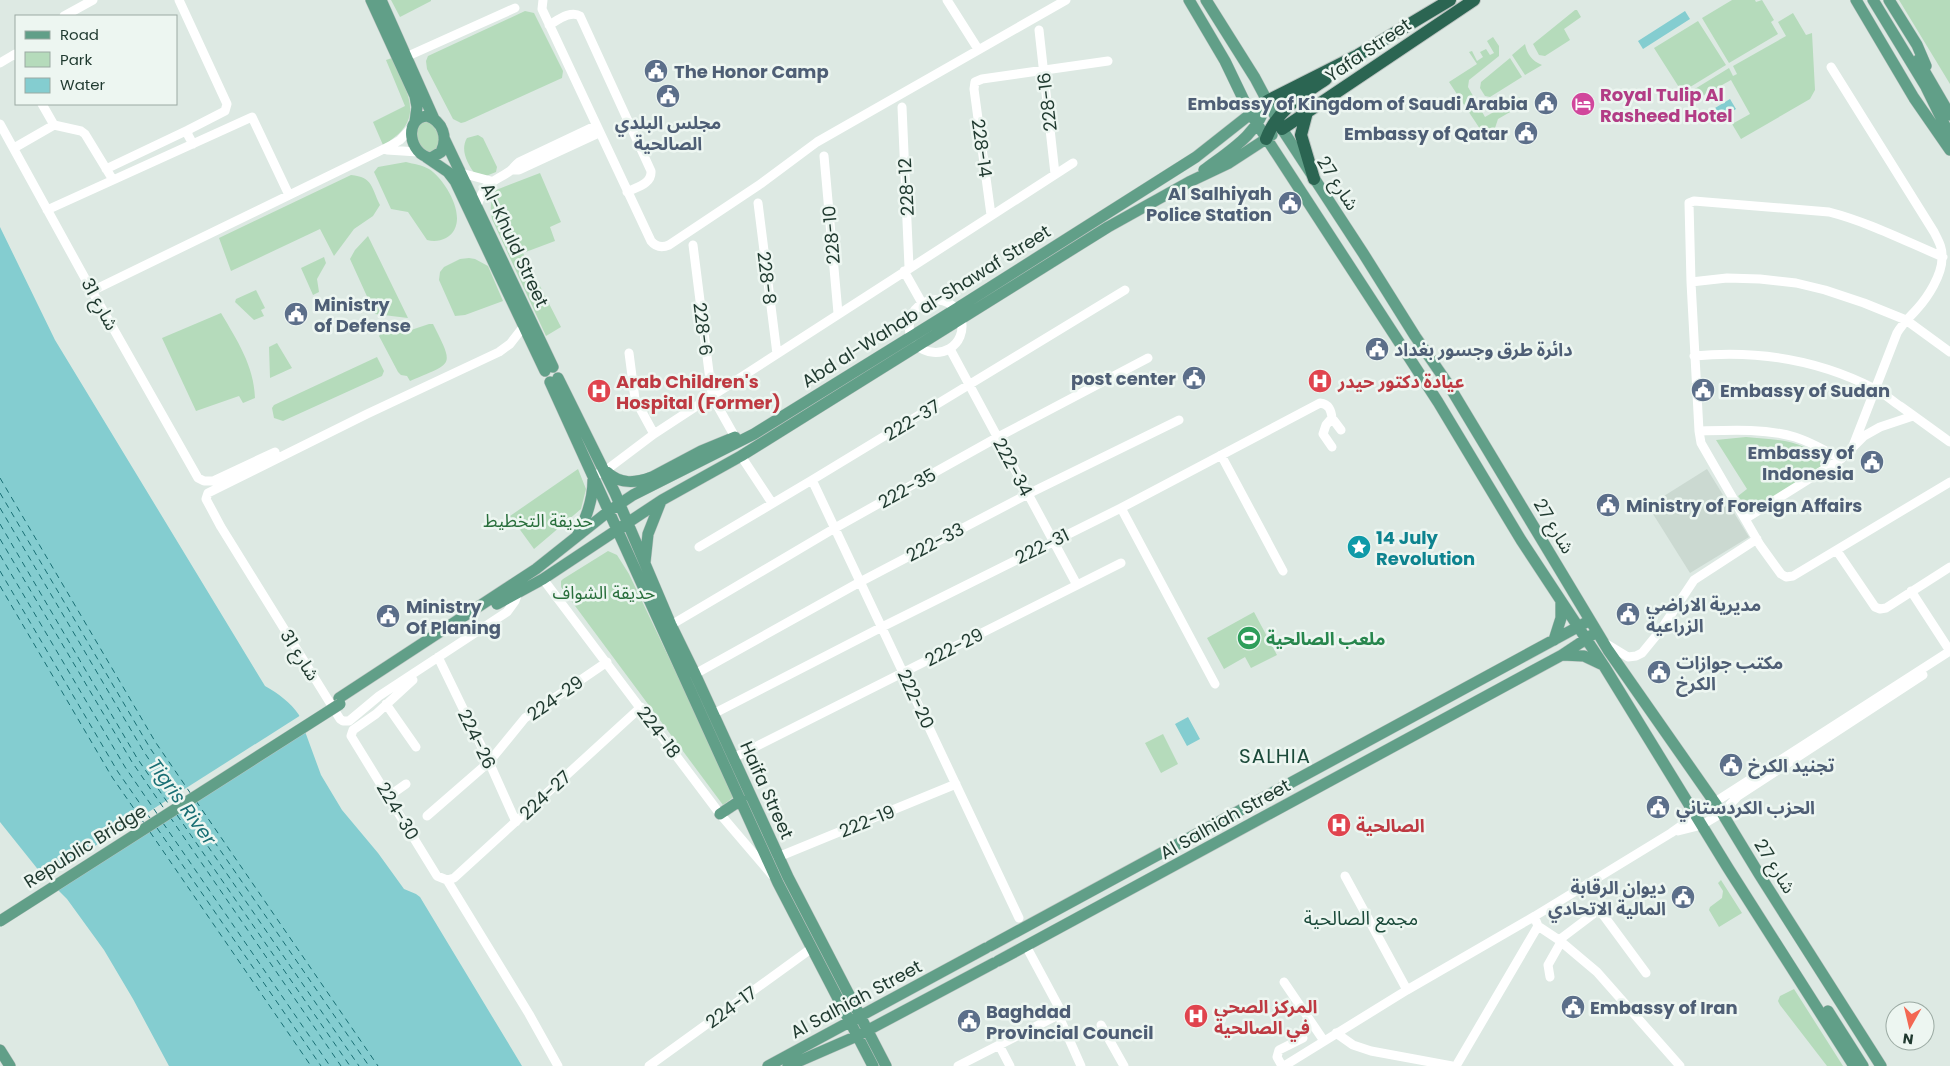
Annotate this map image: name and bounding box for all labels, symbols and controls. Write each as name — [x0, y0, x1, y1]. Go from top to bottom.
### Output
street label: Yafa Street — [1320, 12, 1416, 88]
legend — [15, 15, 178, 105]
text: Road — [60, 24, 99, 45]
text: Park — [60, 49, 92, 70]
public building icon: The Honor Camp — [643, 58, 669, 84]
place label: The Honor Camp — [674, 59, 829, 84]
street label: 228-16 — [1031, 71, 1063, 133]
text: Water — [60, 74, 106, 95]
place label: Royal Tulip Al Rasheed Hotel — [1600, 82, 1733, 128]
public building icon: مجلس البلدي الصالحية — [655, 83, 681, 109]
public building icon: Embassy of Kingdom of Saudi Arabia — [1533, 90, 1559, 116]
place label: Embassy of Kingdom of Saudi Arabia — [1187, 91, 1528, 116]
hotel icon: Royal Tulip Al Rasheed Hotel — [1570, 91, 1596, 117]
place label: مجلس البلدي الصالحية — [615, 110, 721, 156]
street label: 228-14 — [966, 117, 998, 179]
public building icon: Embassy of Qatar — [1513, 120, 1539, 146]
place label: Embassy of Qatar — [1344, 121, 1508, 146]
street label: شارع 27 — [1309, 151, 1365, 216]
street label: 228-12 — [892, 157, 920, 217]
street label: Al-Khuld Street — [475, 179, 555, 311]
place label: Al Salhiyah Police Station — [1146, 181, 1272, 227]
public building icon: Al Salhiyah Police Station — [1277, 190, 1303, 216]
street label: 228-10 — [816, 204, 846, 266]
street label: Abd al-Wahab al-Shawaf Street — [797, 219, 1055, 393]
street label: 228-8 — [751, 250, 783, 306]
street label: شارع 31 — [74, 273, 125, 336]
place label: Ministry of Defense — [314, 292, 411, 338]
public building icon: Ministry of Defense — [283, 301, 309, 327]
street label: 228-6 — [687, 301, 719, 357]
public building icon: دائرة طرق وجسور بغداد — [1364, 336, 1390, 362]
place label: دائرة طرق وجسور بغداد — [1394, 337, 1573, 362]
public building icon: post center — [1181, 365, 1207, 391]
place label: post center — [1071, 366, 1176, 391]
hospital icon: عيادة دكتور حيدر — [1307, 368, 1333, 394]
place label: Arab Children's Hospital (Former) — [616, 369, 781, 415]
place label: عيادة دكتور حيدر — [1337, 369, 1465, 394]
public building icon: Embassy of Sudan — [1690, 377, 1716, 403]
hospital icon: Arab Children's Hospital (Former) — [586, 378, 612, 404]
place label: Embassy of Sudan — [1720, 378, 1890, 403]
street label: 222-37 — [879, 393, 945, 447]
street label: 222-34 — [987, 433, 1039, 501]
place label: Embassy of Indonesia — [1748, 440, 1855, 486]
public building icon: Embassy of Indonesia — [1859, 449, 1885, 475]
street label: 222-35 — [873, 462, 941, 514]
public building icon: Ministry of Foreign Affairs — [1595, 492, 1621, 518]
place label: Ministry of Foreign Affairs — [1626, 493, 1862, 518]
street label: شارع 27 — [1526, 494, 1580, 559]
park label: حديقة التخطيط — [483, 508, 593, 533]
street label: 222-33 — [902, 516, 968, 568]
street label: 222-31 — [1011, 522, 1073, 570]
place label: 14 July Revolution — [1376, 525, 1475, 571]
place icon: 14 July Revolution — [1346, 534, 1372, 560]
park label: حديقة الشواف — [553, 580, 655, 605]
place label: مديرية الاراضي الزراعية — [1646, 592, 1761, 638]
place label: Ministry Of Planing — [406, 594, 501, 640]
public building icon: مديرية الاراضي الزراعية — [1615, 601, 1641, 627]
public building icon: Ministry Of Planing — [375, 603, 401, 629]
street label: 222-29 — [920, 622, 988, 672]
street label: شارع 31 — [273, 625, 326, 687]
sports icon: ملعب الصالحية — [1236, 625, 1262, 651]
place label: ملعب الصالحية — [1266, 626, 1386, 651]
place label: مكتب جوازات الكرخ — [1676, 650, 1783, 697]
public building icon: مكتب جوازات الكرخ — [1646, 659, 1672, 685]
street label: 222-20 — [891, 665, 941, 733]
street label: 224-29 — [522, 670, 588, 726]
street label: 224-18 — [631, 701, 687, 763]
street label: 224-26 — [452, 705, 502, 773]
street label: Haifa Street — [734, 737, 800, 843]
district label: SALHIA — [1239, 742, 1311, 770]
public building icon: تجنيد الكرخ — [1718, 752, 1744, 778]
water label: Tigris River — [141, 753, 223, 851]
place label: تجنيد الكرخ — [1748, 753, 1835, 779]
street label: 224-27 — [514, 765, 576, 825]
street label: Al Salhiah Street — [1155, 773, 1295, 865]
street label: 224-30 — [371, 777, 425, 845]
public building icon: الحزب الكردستاني — [1645, 794, 1671, 820]
place label: الحزب الكردستاني — [1676, 795, 1815, 822]
street label: Republic Bridge — [19, 798, 151, 894]
street label: 222-19 — [835, 799, 899, 843]
hospital icon: الصالحية — [1326, 812, 1352, 838]
place label: الصالحية — [1356, 813, 1425, 838]
street label: شارع 27 — [1747, 834, 1802, 899]
place label: ديوان الرقابة المالية الاتحادي — [1548, 875, 1666, 923]
public building icon: ديوان الرقابة المالية الاتحادي — [1670, 884, 1696, 910]
district label: مجمع الصالحية — [1304, 905, 1418, 933]
street label: Al Salhiah Street — [786, 954, 926, 1044]
street label: 224-17 — [700, 980, 762, 1034]
place label: المركز الصحي في الصالحية — [1214, 994, 1317, 1042]
public building icon: Embassy of Iran — [1560, 994, 1586, 1020]
place label: Embassy of Iran — [1590, 995, 1738, 1020]
place label: Baghdad Provincial Council — [986, 999, 1154, 1045]
north arrow — [1885, 1001, 1935, 1051]
hospital icon: المركز الصحي في الصالحية — [1183, 1003, 1209, 1029]
public building icon: Baghdad Provincial Council — [956, 1008, 982, 1034]
text: N — [1902, 1028, 1915, 1050]

